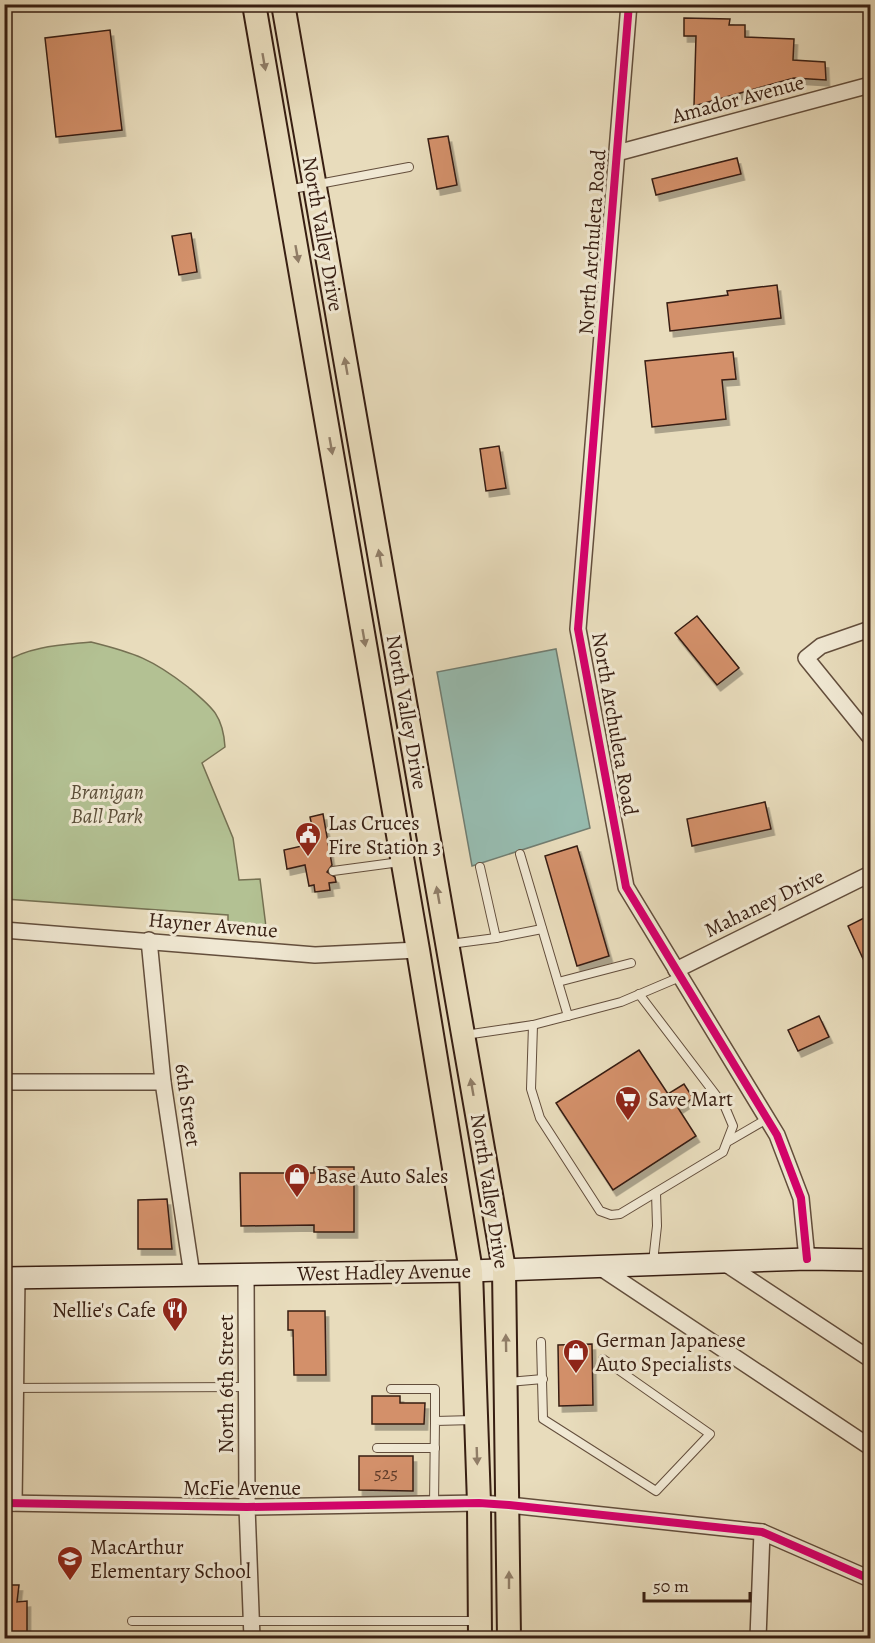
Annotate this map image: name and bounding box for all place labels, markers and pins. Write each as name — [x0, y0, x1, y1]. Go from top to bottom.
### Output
place label: Las Cruces Fire Station 3 — [328, 809, 441, 861]
public building icon: Las Cruces Fire Station 3 — [293, 820, 323, 858]
supermarket icon: Save Mart — [613, 1084, 643, 1122]
place label: Save Mart — [648, 1085, 733, 1113]
shop icon: Base Auto Sales — [282, 1161, 312, 1199]
place label: Base Auto Sales — [316, 1162, 449, 1190]
restaurant icon: Nellie's Cafe — [160, 1295, 190, 1333]
place label: Nellie's Cafe — [52, 1296, 156, 1324]
place label: German Japanese Auto Specialists — [595, 1326, 746, 1378]
shop icon: German Japanese Auto Specialists — [561, 1337, 591, 1375]
place label: MacArthur Elementary School — [90, 1533, 251, 1585]
school or university icon: MacArthur Elementary School — [55, 1544, 85, 1582]

